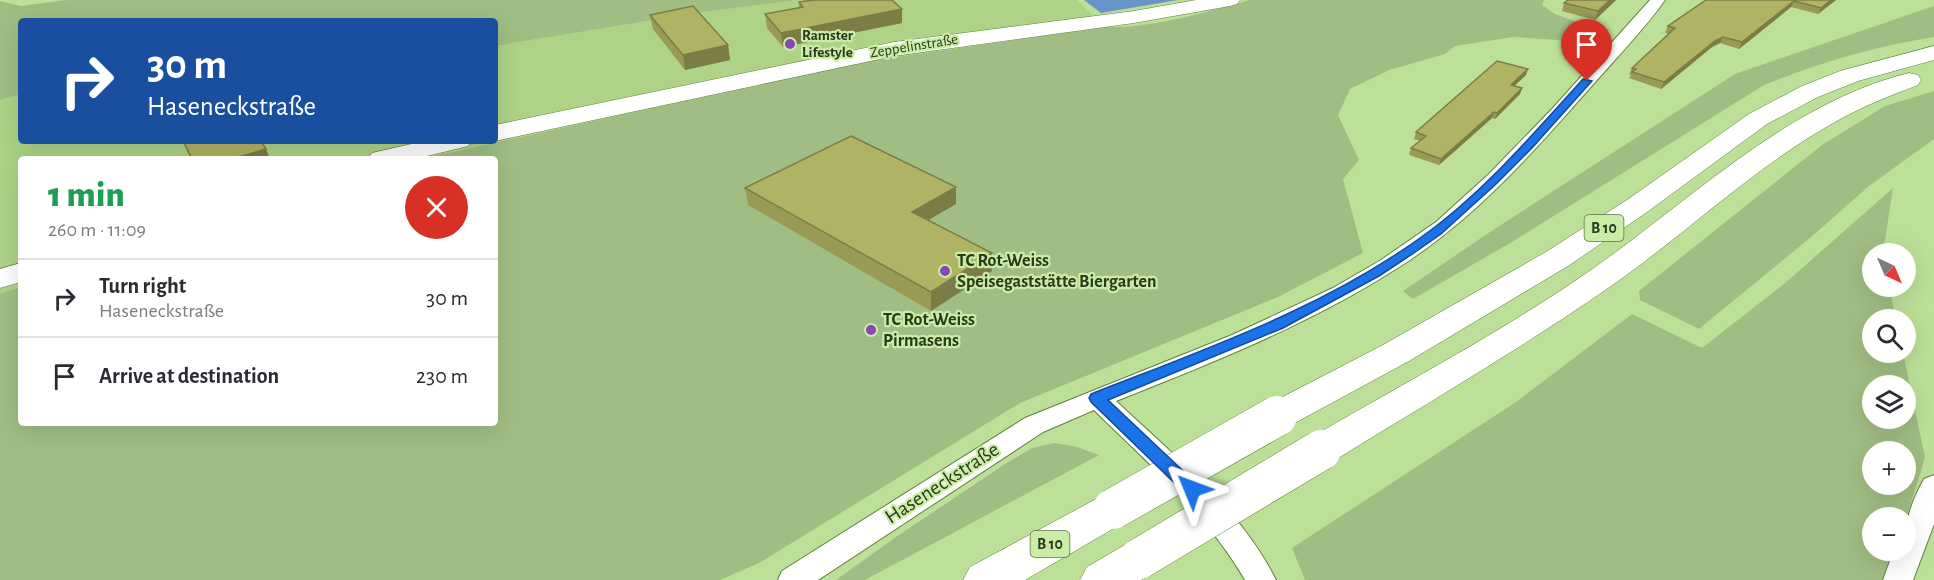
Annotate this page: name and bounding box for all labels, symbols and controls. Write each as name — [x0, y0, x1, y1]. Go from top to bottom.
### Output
pin — [1561, 19, 1612, 81]
place label: Ramster Lifestyle — [802, 28, 854, 60]
icon: arrive — [1570, 28, 1603, 61]
street label: Zeppelinstraße — [869, 32, 959, 60]
marker: Ramster Lifestyle — [783, 37, 797, 51]
icon: right — [48, 42, 126, 120]
text: 30 m — [147, 44, 227, 86]
text: Haseneckstraße — [147, 93, 316, 120]
button: close — [405, 176, 468, 239]
text: 1 min — [48, 177, 125, 213]
road number: B 10 — [1584, 215, 1624, 241]
text: 260 m · 11:09 — [48, 220, 146, 240]
north arrow — [1862, 243, 1916, 297]
map controls — [1862, 243, 1916, 561]
place label: TC Rot-Weiss Speisegaststätte Biergarten — [957, 252, 1157, 291]
marker: TC Rot-Weiss Speisegaststätte Biergarten — [938, 264, 952, 278]
text: Turn right — [99, 275, 186, 297]
icon: right — [48, 282, 81, 315]
text: 30 m — [426, 287, 468, 309]
text: Haseneckstraße — [99, 301, 224, 321]
button: search — [1862, 309, 1916, 363]
place label: TC Rot-Weiss Pirmasens — [883, 311, 975, 350]
marker: TC Rot-Weiss Pirmasens — [864, 323, 878, 337]
icon: arrive — [48, 360, 81, 393]
text: Arrive at destination — [99, 365, 279, 387]
text: 230 m — [416, 365, 468, 387]
button: layers — [1862, 375, 1916, 429]
street label: Haseneckstraße — [881, 438, 1003, 528]
button: + — [1862, 441, 1916, 495]
position arrow — [1160, 457, 1224, 521]
button: − — [1862, 507, 1916, 561]
road number: B 10 — [1030, 531, 1070, 557]

